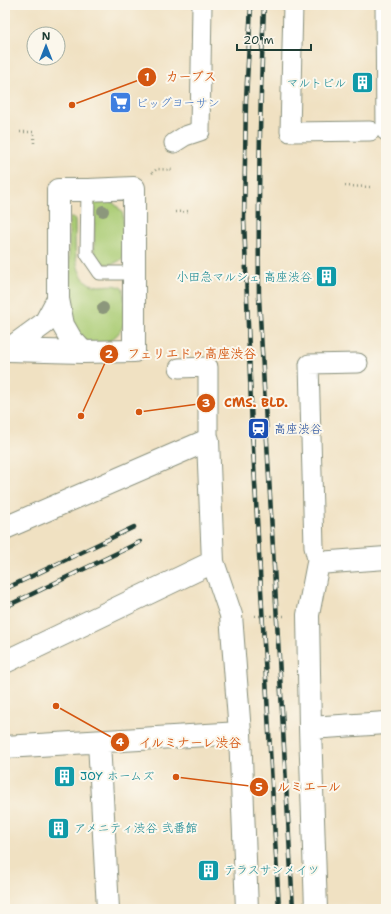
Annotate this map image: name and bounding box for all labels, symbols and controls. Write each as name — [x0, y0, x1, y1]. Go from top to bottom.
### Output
north arrow — [26, 26, 66, 66]
scale bar — [237, 26, 311, 52]
text: N — [42, 29, 51, 44]
text: 20 m — [243, 32, 274, 48]
callout: カーブス — [137, 64, 225, 89]
text: カーブス — [165, 68, 217, 85]
text: 1 — [144, 69, 150, 85]
building icon: マルトビル — [349, 70, 375, 96]
place label: マルトビル — [286, 75, 346, 91]
supermarket icon: ビッグヨーサン — [107, 90, 133, 116]
place label: ビッグヨーサン — [136, 95, 220, 111]
building icon: 小田急マルシェ 高座渋谷 — [314, 264, 340, 290]
place label: 小田急マルシェ 高座渋谷 — [176, 269, 312, 285]
callout: フェリエドゥ高座渋谷 — [99, 341, 265, 366]
text: フェリエドゥ高座渋谷 — [128, 345, 256, 362]
text: 2 — [105, 346, 114, 362]
callout: CMS. BLD. — [196, 390, 296, 415]
text: CMS. BLD. — [224, 394, 288, 411]
text: 3 — [202, 395, 210, 411]
station icon: 高座渋谷 — [246, 416, 272, 442]
place label: 高座渋谷 — [274, 421, 322, 437]
callout: イルミナーレ渋谷 — [110, 729, 250, 754]
text: 4 — [116, 734, 125, 750]
text: イルミナーレ渋谷 — [139, 734, 241, 751]
building icon: JOY ホームズ — [51, 763, 77, 789]
place label: JOY ホームズ — [80, 768, 154, 784]
callout: ルミエール — [249, 774, 350, 799]
text: ルミエール — [277, 778, 341, 795]
text: 5 — [255, 779, 263, 795]
building icon: アメニティ渋谷 弐番館 — [46, 815, 72, 841]
place label: アメニティ渋谷 弐番館 — [74, 820, 198, 836]
building icon: テラスサンメイツ — [195, 857, 221, 883]
place label: テラスサンメイツ — [224, 862, 320, 878]

